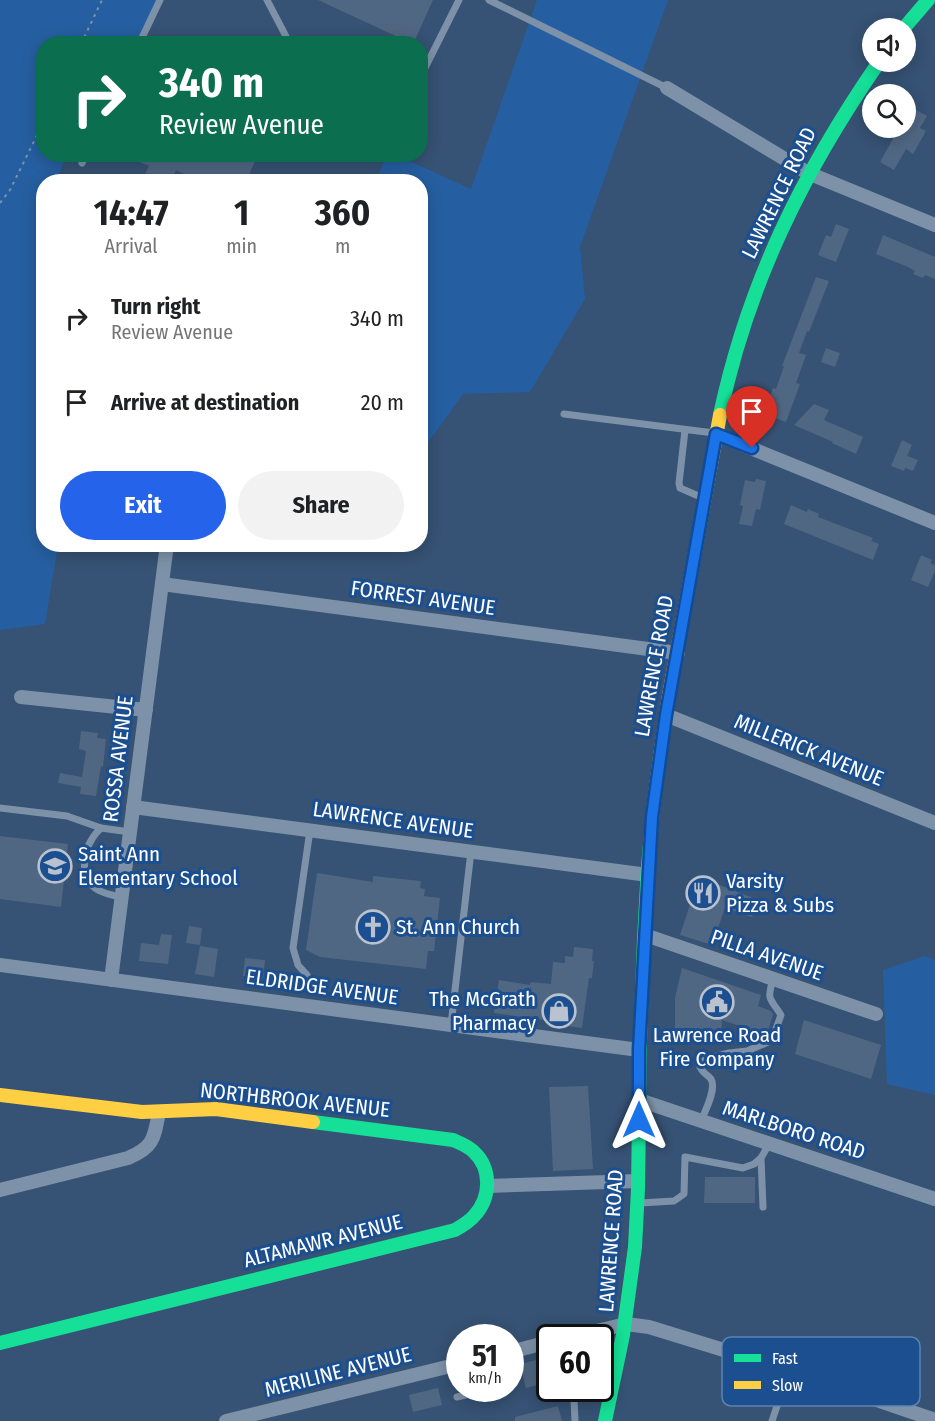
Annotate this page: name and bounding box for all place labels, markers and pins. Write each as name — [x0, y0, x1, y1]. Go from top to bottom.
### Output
pin — [726, 386, 777, 448]
place label: Saint Ann Elementary School — [78, 841, 238, 891]
school or university icon: Saint Ann Elementary School — [37, 848, 73, 884]
place label: Varsity Pizza & Subs — [726, 868, 834, 918]
restaurant icon: Varsity Pizza & Subs — [685, 875, 721, 911]
church icon: St. Ann Church — [355, 909, 391, 945]
place label: St. Ann Church — [396, 914, 520, 940]
public building icon: Lawrence Road Fire Company — [699, 984, 735, 1020]
place label: The McGrath Pharmacy — [429, 986, 537, 1036]
shop icon: The McGrath Pharmacy — [541, 993, 577, 1029]
place label: Lawrence Road Fire Company — [653, 1022, 781, 1072]

